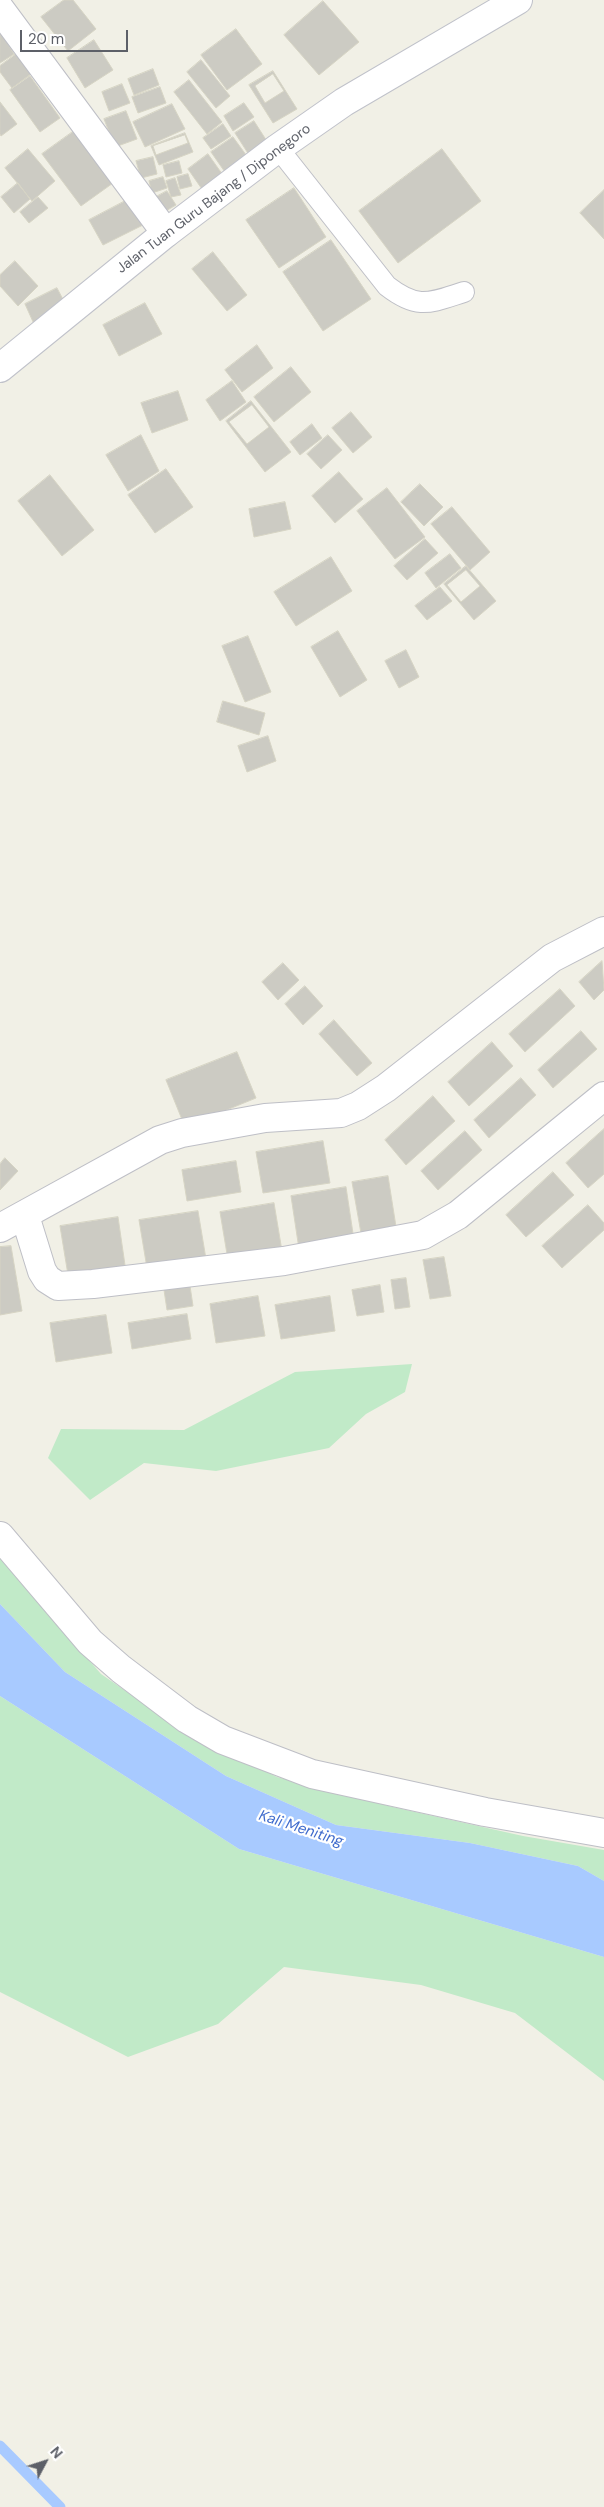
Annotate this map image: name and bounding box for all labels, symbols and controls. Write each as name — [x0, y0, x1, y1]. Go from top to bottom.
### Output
scale bar — [22, 20, 130, 52]
text: 20 m — [28, 29, 64, 49]
street label: Jalan Tuan Guru Bajang / Diponegoro — [114, 121, 314, 277]
water label: Kali Meniting — [257, 1807, 345, 1851]
north arrow — [20, 2437, 70, 2487]
text: N — [46, 2443, 67, 2462]

